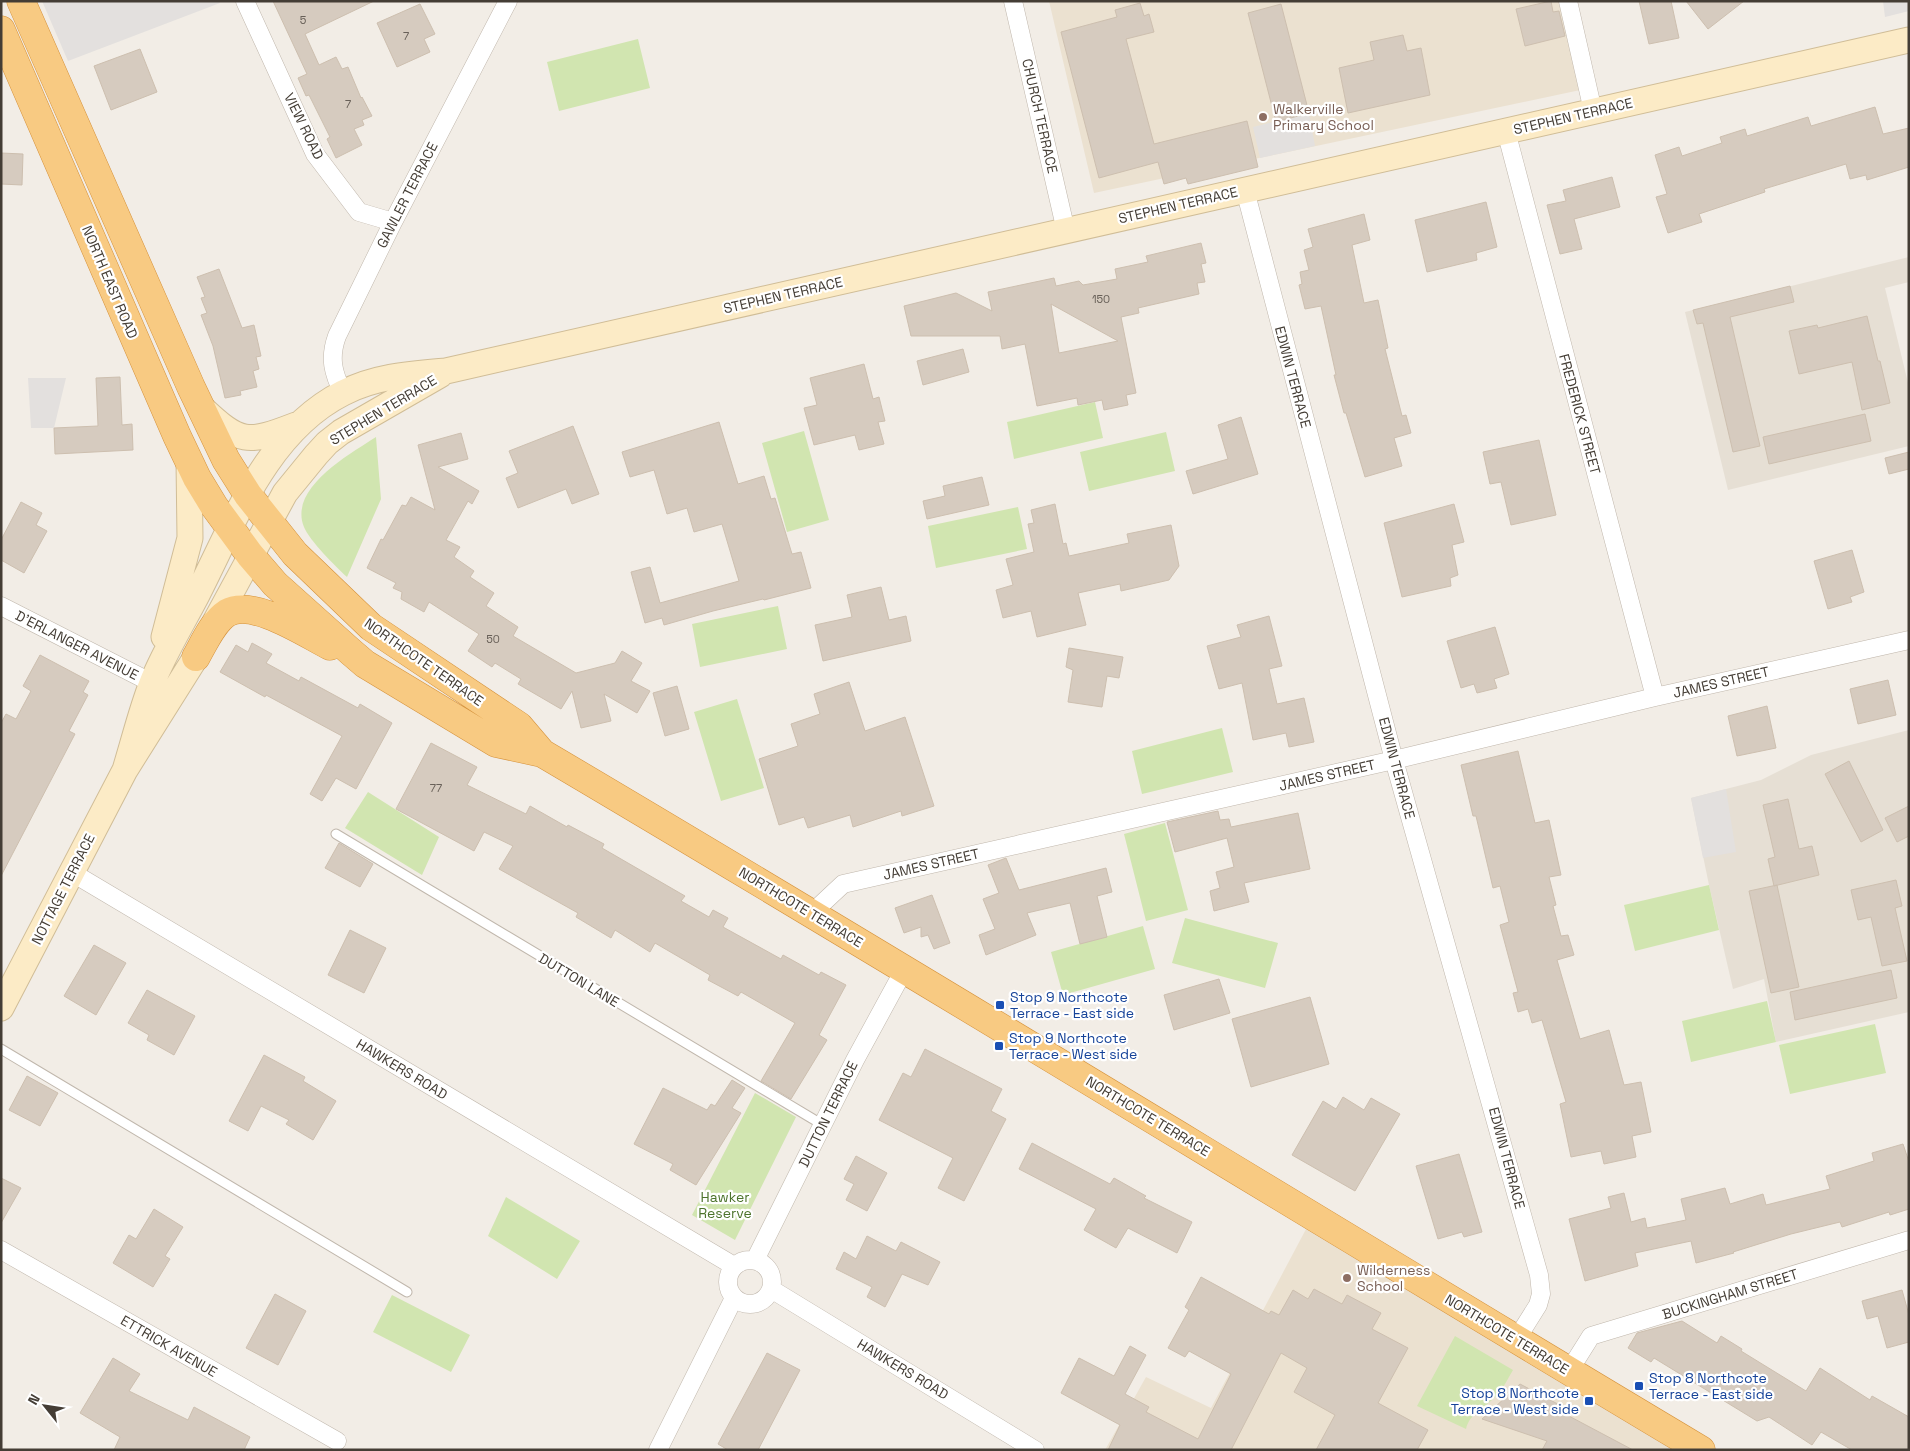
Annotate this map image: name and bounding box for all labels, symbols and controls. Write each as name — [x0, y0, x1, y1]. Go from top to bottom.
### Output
house number: 5 — [300, 13, 307, 27]
house number: 7 — [403, 29, 409, 43]
street label: CHURCH TERRACE — [1018, 57, 1062, 175]
street label: VIEW ROAD — [280, 90, 328, 162]
street label: STEPHEN TERRACE — [1512, 94, 1634, 138]
house number: 7 — [345, 97, 351, 111]
place label: Walkerville Primary School — [1273, 100, 1374, 134]
marker: Walkerville Primary School — [1257, 111, 1269, 123]
street label: GAWLER TERRACE — [372, 139, 442, 251]
street label: STEPHEN TERRACE — [1117, 183, 1239, 227]
street label: NORTH EAST ROAD — [78, 223, 142, 341]
street label: STEPHEN TERRACE — [722, 273, 844, 317]
house number: 150 — [1092, 292, 1110, 306]
street label: EDWIN TERRACE — [1271, 324, 1315, 430]
street label: FREDERICK STREET — [1555, 352, 1605, 476]
street label: STEPHEN TERRACE — [326, 371, 440, 449]
street label: D'ERLANGER AVENUE — [12, 606, 142, 684]
street label: NORTHCOTE TERRACE — [361, 614, 487, 710]
house number: 50 — [486, 632, 500, 646]
street label: JAMES STREET — [1671, 662, 1771, 702]
street label: EDWIN TERRACE — [1375, 715, 1419, 821]
street label: JAMES STREET — [1277, 755, 1377, 795]
house number: 77 — [430, 781, 442, 795]
street label: NOTTAGE TERRACE — [27, 830, 99, 947]
street label: JAMES STREET — [881, 844, 981, 884]
street label: NORTHCOTE TERRACE — [736, 863, 866, 951]
street label: DUTTON LANE — [536, 949, 623, 1011]
place label: Stop 9 Northcote Terrace - East side — [1010, 988, 1134, 1022]
marker: Stop 9 Northcote Terrace - East side — [994, 999, 1006, 1011]
place label: Stop 9 Northcote Terrace - West side — [1009, 1029, 1137, 1063]
street label: HAWKERS ROAD — [353, 1035, 451, 1103]
marker: Stop 9 Northcote Terrace - West side — [993, 1040, 1005, 1052]
street label: DUTTON TERRACE — [795, 1058, 862, 1170]
street label: NORTHCOTE TERRACE — [1083, 1072, 1213, 1160]
street label: EDWIN TERRACE — [1485, 1105, 1529, 1211]
park label: Hawker Reserve — [698, 1188, 752, 1222]
place label: Wilderness School — [1357, 1261, 1430, 1295]
street label: BUCKINGHAM STREET — [1660, 1265, 1800, 1323]
marker: Wilderness School — [1341, 1272, 1353, 1284]
street label: NORTHCOTE TERRACE — [1442, 1290, 1572, 1378]
street label: ETTRICK AVENUE — [117, 1311, 221, 1381]
street label: HAWKERS ROAD — [854, 1335, 952, 1403]
place label: Stop 8 Northcote Terrace - East side — [1649, 1369, 1773, 1403]
marker: Stop 8 Northcote Terrace - East side — [1633, 1380, 1645, 1392]
north arrow — [20, 1381, 70, 1431]
place label: Stop 8 Northcote Terrace - West side — [1451, 1384, 1579, 1418]
text: N — [24, 1391, 44, 1408]
marker: Stop 8 Northcote Terrace - West side — [1583, 1395, 1595, 1407]

